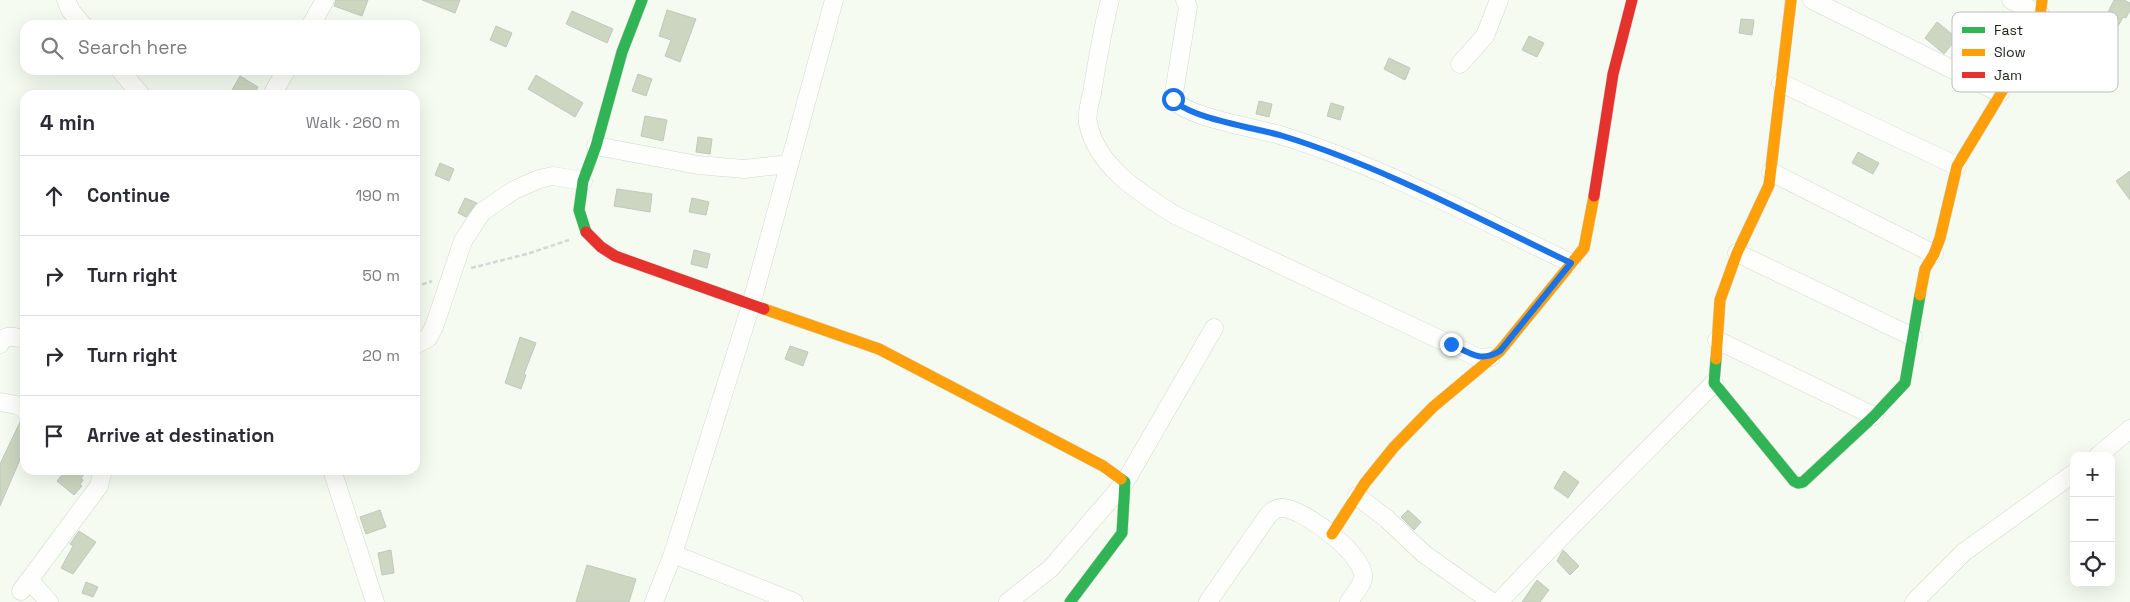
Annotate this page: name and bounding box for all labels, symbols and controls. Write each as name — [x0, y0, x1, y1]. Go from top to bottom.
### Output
legend — [1952, 12, 2118, 92]
search box — [20, 20, 420, 75]
text: Fast — [1994, 21, 2023, 39]
icon: search — [38, 34, 66, 62]
text: Search here — [78, 35, 188, 60]
text: Slow — [1994, 43, 2026, 61]
text: Jam — [1994, 66, 2022, 84]
route start — [1162, 88, 1185, 111]
text: 4 min — [40, 109, 95, 136]
text: Walk · 260 m — [306, 112, 400, 133]
icon: ahead — [40, 182, 68, 210]
text: Continue — [87, 183, 170, 208]
text: 190 m — [355, 185, 400, 206]
icon: right — [40, 262, 68, 290]
text: Turn right — [87, 263, 177, 288]
text: 50 m — [362, 265, 400, 286]
route end — [1440, 333, 1463, 356]
icon: right — [40, 342, 68, 370]
text: Turn right — [87, 343, 177, 368]
text: 20 m — [362, 345, 400, 366]
icon: arrive — [40, 422, 68, 450]
text: Arrive at destination — [87, 423, 275, 448]
map controls — [2070, 452, 2115, 587]
button: + — [2070, 452, 2115, 497]
button: − — [2070, 497, 2115, 542]
button: locate — [2070, 542, 2115, 587]

